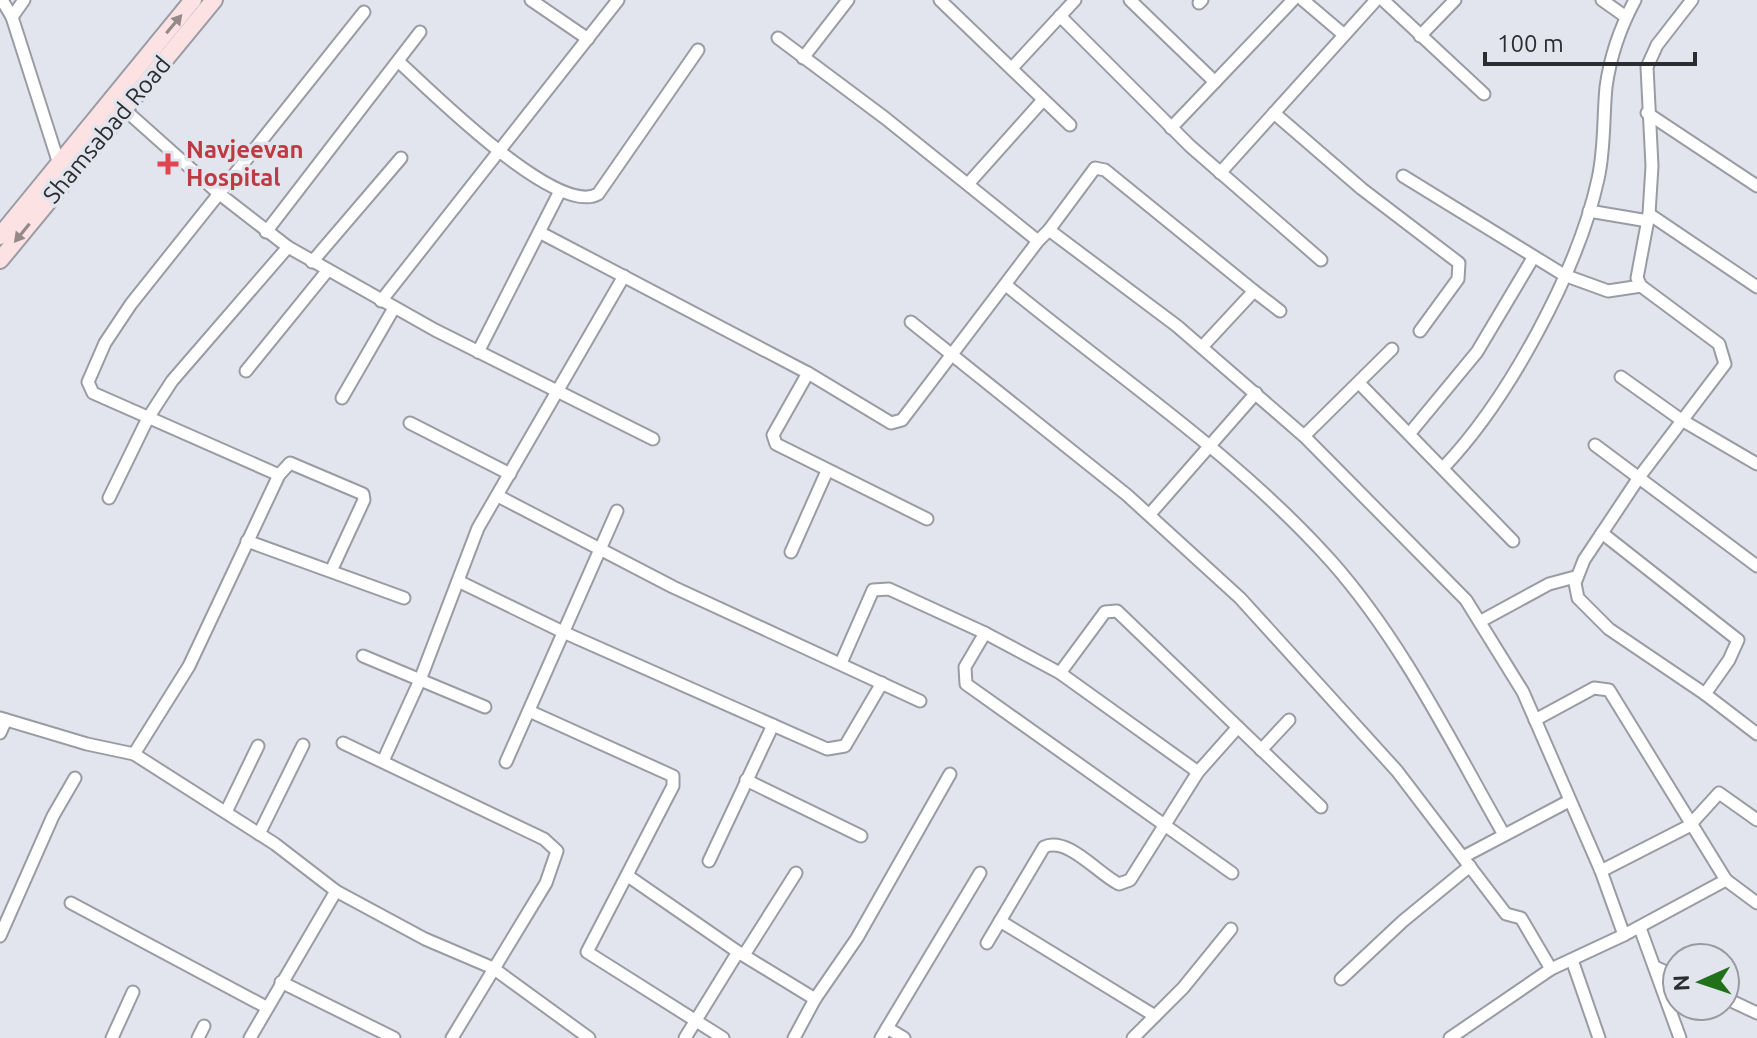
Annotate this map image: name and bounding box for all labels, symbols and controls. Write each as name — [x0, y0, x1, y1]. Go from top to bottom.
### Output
one-way arrow — [165, 14, 182, 34]
scale bar — [1485, 16, 1695, 66]
text: 100 m — [1497, 30, 1564, 57]
street label: Shamsabad Road — [37, 51, 176, 209]
place label: Navjeevan Hospital — [186, 136, 304, 191]
marker: Navjeevan Hospital — [157, 153, 179, 175]
one-way arrow — [14, 223, 31, 243]
north arrow — [1661, 942, 1741, 1022]
text: N — [1668, 974, 1693, 992]

